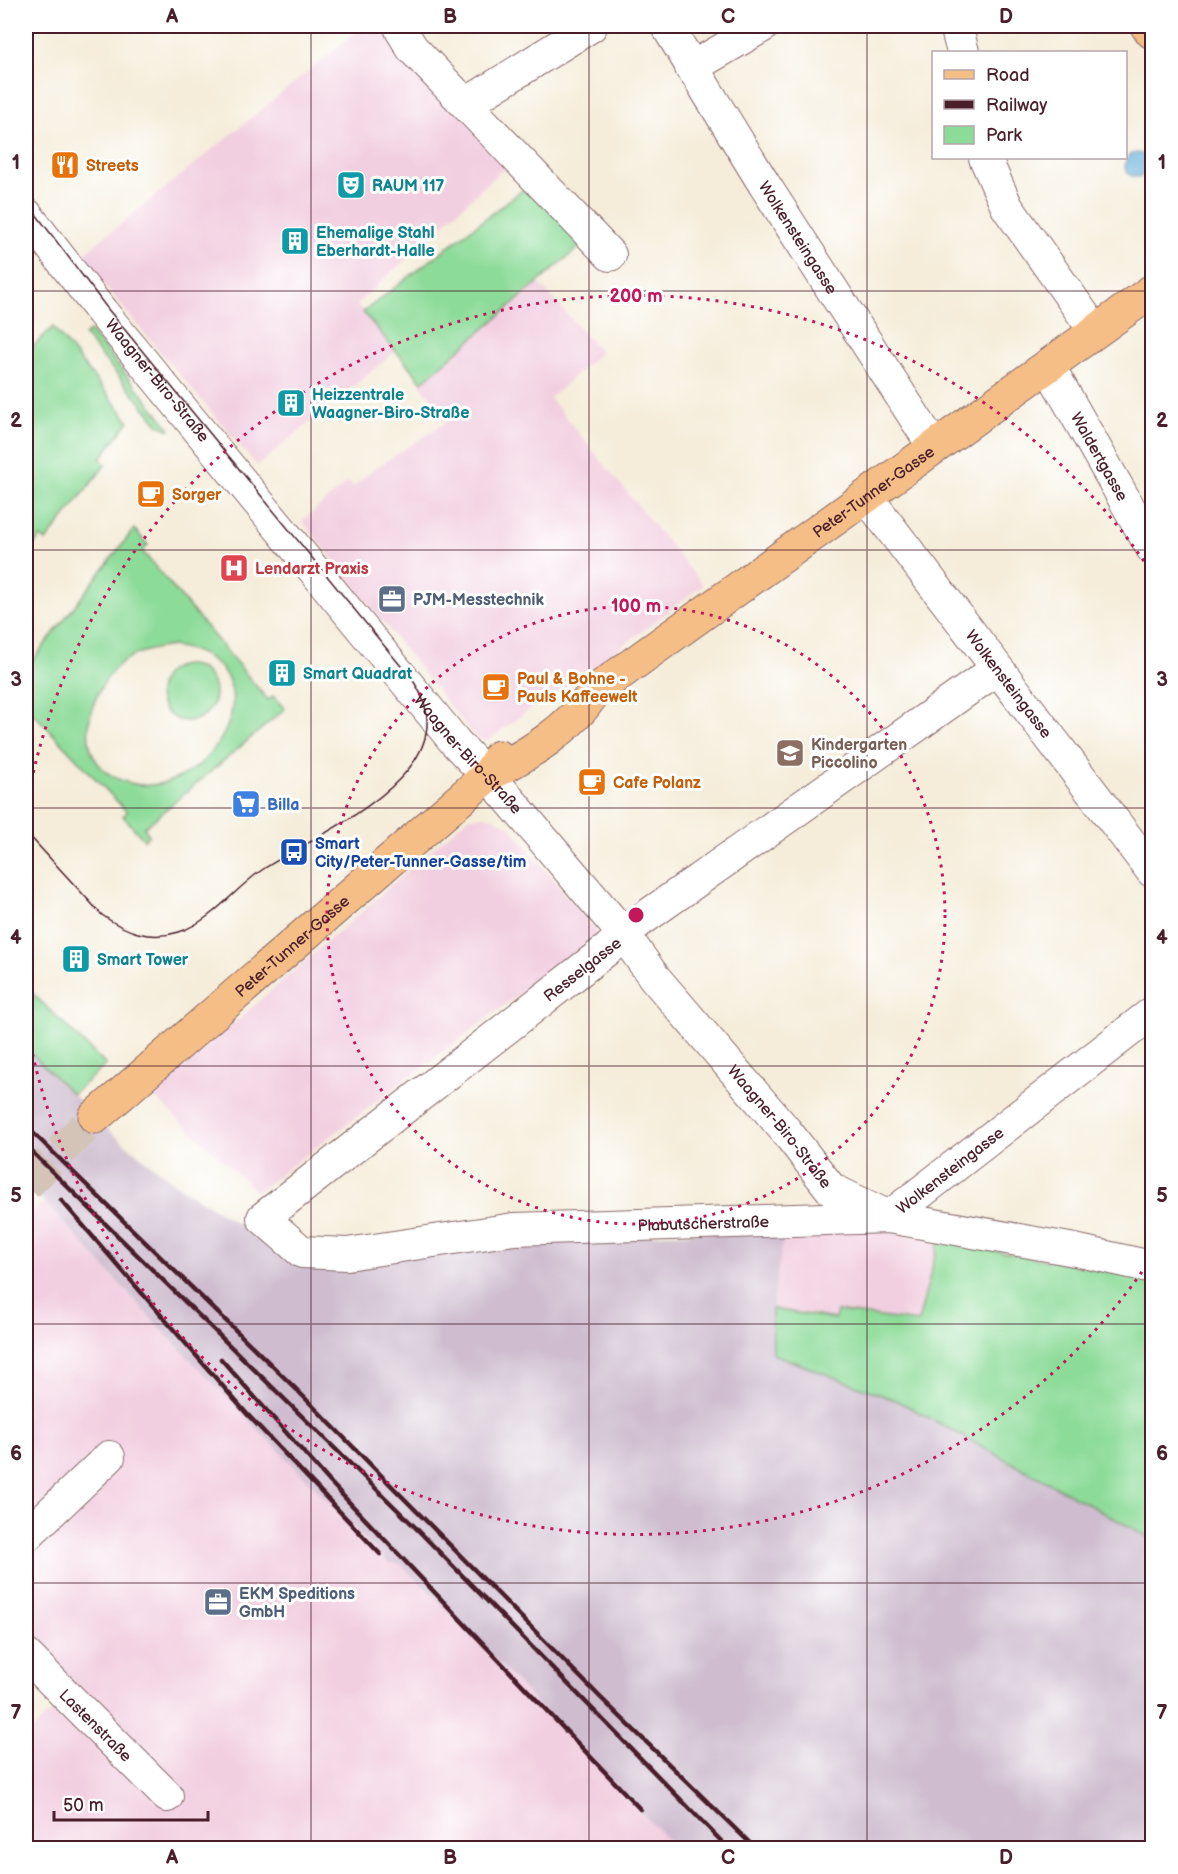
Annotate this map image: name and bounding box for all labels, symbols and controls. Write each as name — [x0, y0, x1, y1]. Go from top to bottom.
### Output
text: A — [165, 5, 179, 29]
text: B — [443, 5, 457, 29]
text: C — [721, 5, 735, 29]
text: D — [999, 5, 1013, 29]
legend — [932, 51, 1127, 159]
text: Road — [986, 65, 1030, 86]
text: Railway — [986, 95, 1048, 116]
text: Park — [986, 125, 1022, 146]
restaurant icon: Streets — [49, 149, 81, 181]
text: 1 — [12, 151, 20, 175]
text: 1 — [1158, 151, 1166, 175]
place label: Streets — [86, 157, 139, 176]
theatre icon: RAUM 117 — [335, 169, 367, 201]
place label: RAUM 117 — [372, 177, 445, 196]
street label: Wolkensteingasse — [754, 178, 841, 299]
place label: Ehemalige Stahl Eberhardt-Halle — [316, 224, 435, 261]
building icon: Ehemalige Stahl Eberhardt-Halle — [279, 225, 311, 257]
text: 200 m — [609, 286, 663, 307]
street label: Waagner-Biro-Straße — [101, 316, 213, 447]
place label: Heizzentrale Waagner-Biro-Straße — [312, 386, 470, 423]
building icon: Heizzentrale Waagner-Biro-Straße — [275, 387, 307, 419]
text: 2 — [10, 409, 22, 433]
street label: Waldertgasse — [1066, 409, 1132, 505]
text: 2 — [1156, 409, 1168, 433]
street label: Peter-Tunner-Gasse — [810, 442, 939, 543]
cafe icon: Sorger — [135, 478, 167, 510]
place label: Sorger — [172, 486, 222, 505]
hospital icon: Lendarzt Praxis — [218, 552, 250, 584]
place label: Lendarzt Praxis — [255, 560, 369, 579]
office icon: PJM-Messtechnik — [376, 583, 408, 615]
place label: PJM-Messtechnik — [413, 591, 544, 610]
text: 100 m — [611, 596, 661, 617]
street label: Wolkensteingasse — [961, 627, 1055, 743]
building icon: Smart Quadrat — [266, 657, 298, 689]
place label: Smart Quadrat — [303, 665, 413, 684]
text: 3 — [10, 668, 22, 692]
text: 3 — [1156, 668, 1168, 692]
place label: Paul & Bohne - Pauls Kaffeewelt — [517, 670, 638, 707]
cafe icon: Paul & Bohne - Pauls Kaffeewelt — [480, 671, 512, 703]
street label: Waagner-Biro-Straße — [409, 691, 526, 819]
place label: Kindergarten Piccolino — [811, 736, 907, 773]
school or university icon: Kindergarten Piccolino — [774, 737, 806, 769]
cafe icon: Cafe Polanz — [576, 766, 608, 798]
place label: Cafe Polanz — [613, 774, 701, 793]
supermarket icon: Billa — [230, 788, 262, 820]
place label: Billa — [267, 796, 299, 815]
place label: Smart City/Peter-Tunner-Gasse/tim — [315, 835, 526, 872]
bus stop icon: Smart City/Peter-Tunner-Gasse/tim — [278, 836, 310, 868]
street label: Peter-Tunner-Gasse — [232, 892, 354, 1002]
centre of rings — [626, 905, 646, 925]
text: 4 — [10, 926, 22, 950]
text: 4 — [1156, 926, 1168, 950]
street label: Resselgasse — [540, 934, 626, 1006]
building icon: Smart Tower — [60, 943, 92, 975]
place label: Smart Tower — [97, 951, 189, 970]
street label: Waagner-Biro-Straße — [723, 1062, 835, 1193]
street label: Wolkensteingasse — [893, 1123, 1008, 1219]
text: 5 — [10, 1184, 22, 1208]
text: 5 — [1156, 1184, 1168, 1208]
street label: Plabutscherstraße — [637, 1213, 770, 1236]
text: 6 — [10, 1442, 22, 1466]
text: 6 — [1156, 1442, 1168, 1466]
place label: EKM Speditions GmbH — [239, 1585, 355, 1622]
office icon: EKM Speditions GmbH — [202, 1586, 234, 1618]
street label: Lastenstraße — [55, 1686, 135, 1767]
text: 7 — [10, 1701, 22, 1725]
text: 7 — [1156, 1701, 1168, 1725]
scale bar — [54, 1784, 208, 1822]
text: 50 m — [63, 1795, 104, 1816]
text: A — [165, 1846, 179, 1870]
text: B — [443, 1846, 457, 1870]
text: C — [721, 1846, 735, 1870]
text: D — [999, 1846, 1013, 1870]

